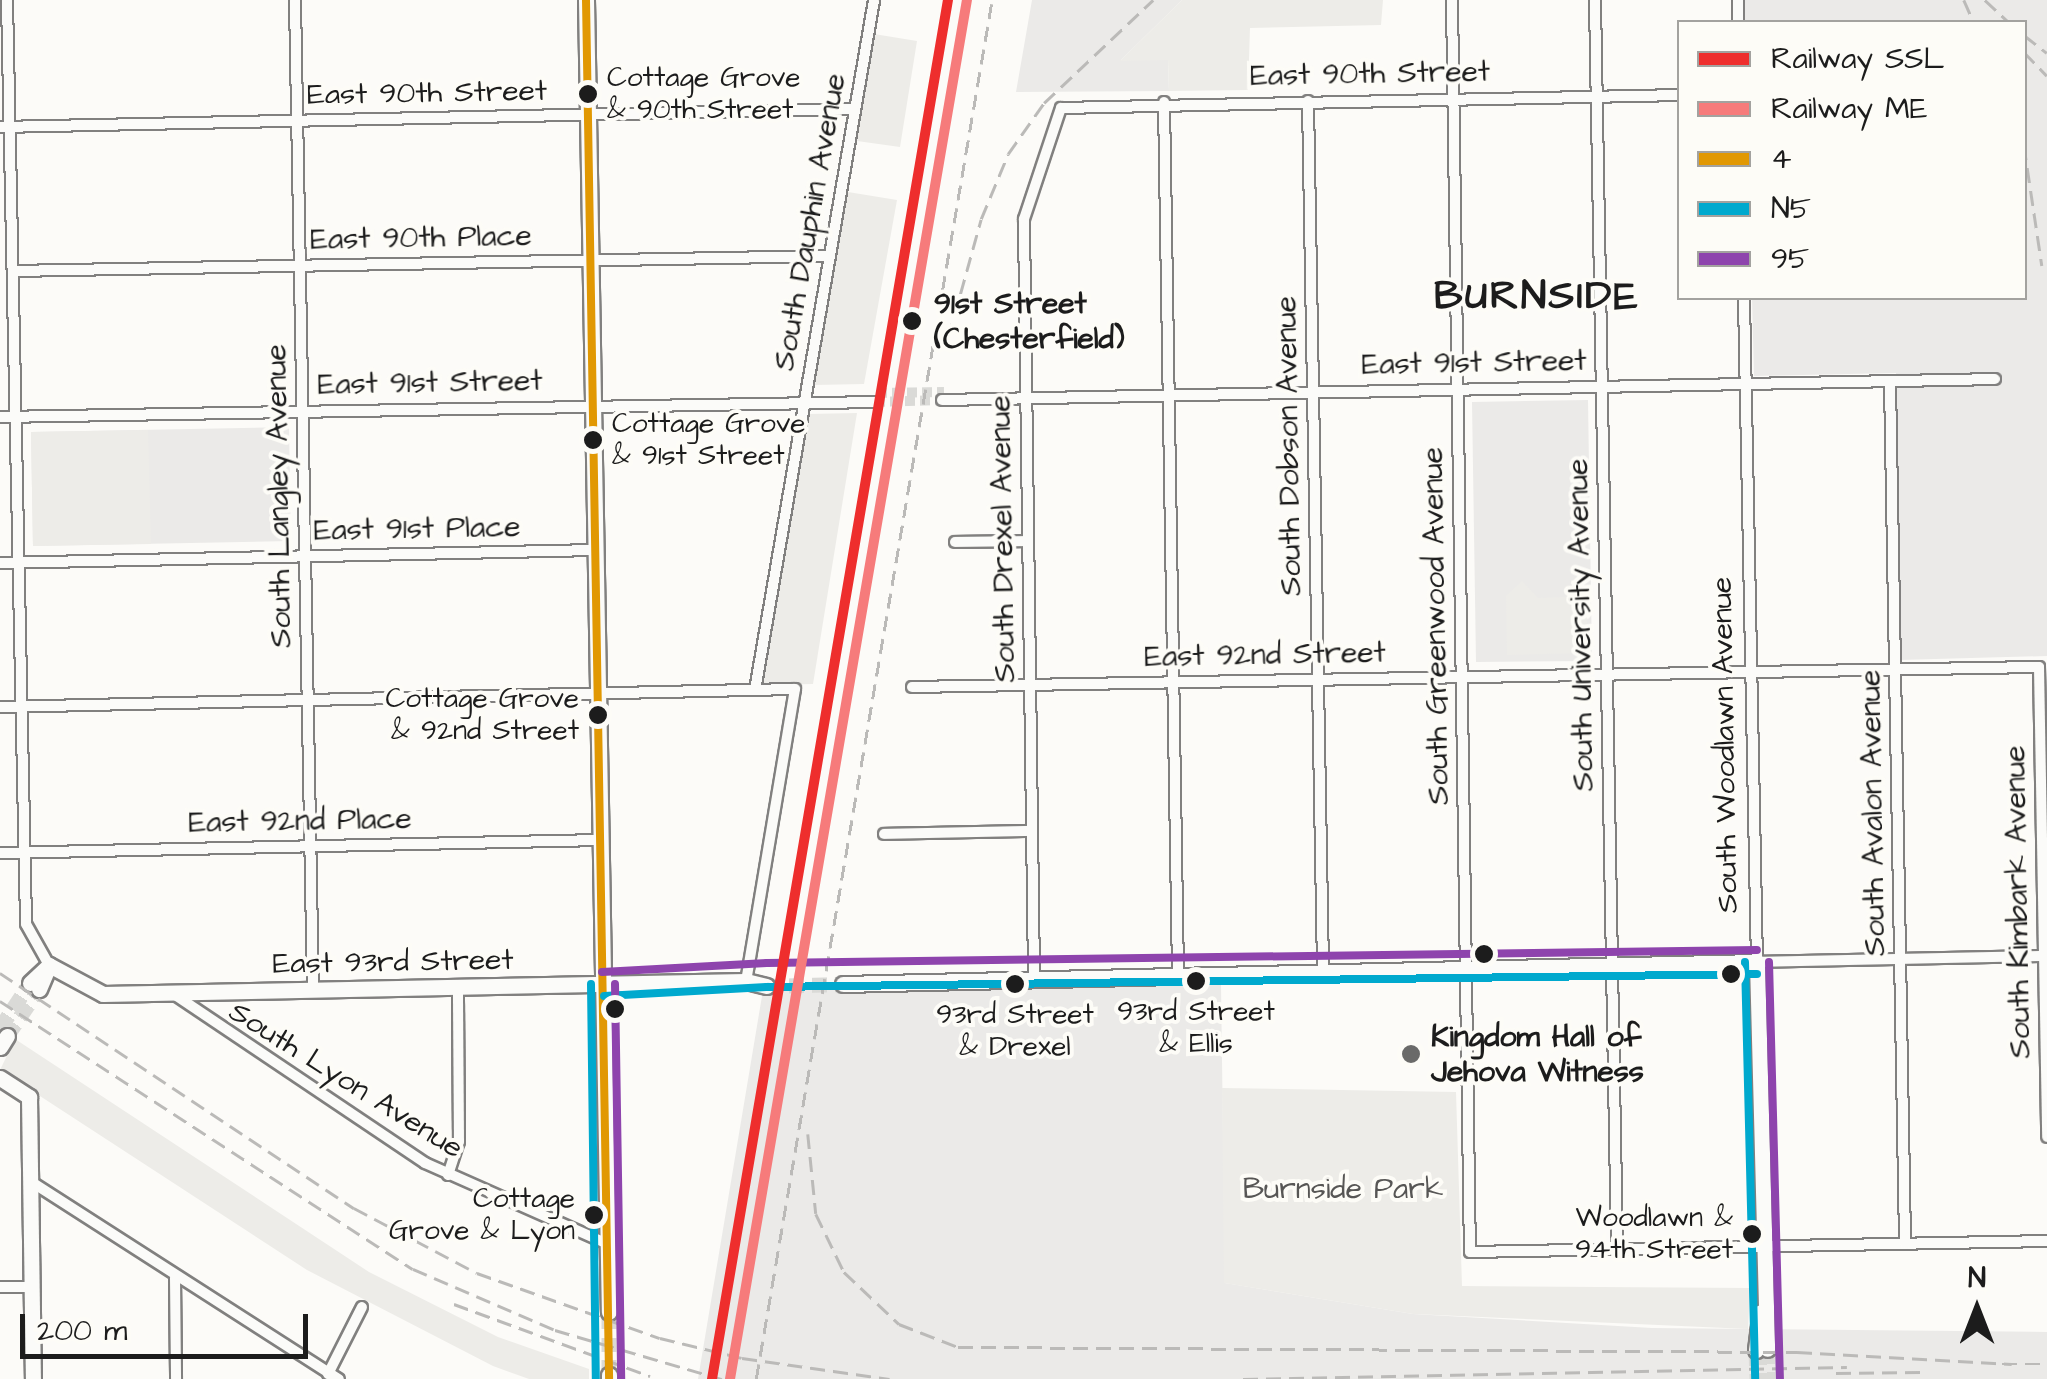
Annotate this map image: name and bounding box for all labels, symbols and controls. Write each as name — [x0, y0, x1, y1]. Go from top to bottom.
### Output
legend — [1677, 20, 2027, 300]
text: Railway SSL — [1771, 38, 1944, 80]
street label: East 90th Street — [1250, 54, 1490, 94]
place label: Cottage Grove & 90th Street — [607, 61, 801, 127]
street label: South Dauphin Avenue — [766, 71, 854, 373]
street label: East 90th Street — [307, 73, 547, 113]
marker: Cottage Grove & 90th Street — [578, 84, 598, 104]
text: Railway ME — [1771, 88, 1927, 130]
text: 4 — [1771, 138, 1791, 180]
text: N5 — [1771, 188, 1811, 230]
street label: East 90th Place — [310, 218, 532, 258]
text: 95 — [1771, 238, 1809, 280]
district label: BURNSIDE — [1434, 273, 1640, 321]
place label: 91st Street (Chesterfield) — [934, 286, 1124, 356]
street label: South Dobson Avenue — [1268, 296, 1310, 596]
marker: 91st Street (Chesterfield) — [899, 308, 925, 334]
street label: East 91st Street — [1361, 343, 1587, 383]
street label: South Langley Avenue — [258, 344, 300, 648]
street label: East 91st Street — [317, 363, 543, 403]
street label: South Drexel Avenue — [982, 395, 1024, 683]
place label: Cottage Grove & 91st Street — [612, 407, 806, 473]
marker: Cottage Grove & 91st Street — [583, 430, 603, 450]
street label: South Greenwood Avenue — [1415, 447, 1457, 805]
street label: South University Avenue — [1560, 458, 1602, 792]
street label: East 91st Place — [313, 509, 521, 549]
street label: South Woodlawn Avenue — [1704, 576, 1746, 914]
street label: East 92nd Street — [1144, 635, 1386, 675]
street label: South Avalon Avenue — [1853, 669, 1893, 957]
place label: Cottage Grove & 92nd Street — [385, 682, 579, 748]
marker: Cottage Grove & 92nd Street — [588, 705, 608, 725]
street label: South Kimbark Avenue — [1997, 745, 2039, 1059]
street label: East 92nd Place — [188, 801, 412, 841]
street label: East 93rd Street — [272, 942, 514, 982]
unlabelled marker — [1474, 944, 1494, 964]
unlabelled marker — [1721, 964, 1741, 984]
marker: 93rd Street & Ellis — [1186, 971, 1206, 991]
marker: 93rd Street & Drexel — [1005, 974, 1025, 994]
street label: South Lyon Avenue — [222, 993, 470, 1167]
place label: 93rd Street & Ellis — [1117, 995, 1275, 1061]
place label: 93rd Street & Drexel — [936, 998, 1094, 1064]
unlabelled marker — [605, 999, 625, 1019]
place label: Kingdom Hall of Jehova Witness — [1431, 1019, 1644, 1090]
marker: Kingdom Hall of Jehova Witness — [1400, 1043, 1422, 1065]
park label: Burnside Park — [1243, 1171, 1443, 1207]
place label: Cottage Grove & Lyon — [389, 1182, 575, 1248]
place label: Woodlawn & 94th Street — [1575, 1201, 1733, 1267]
marker: Cottage Grove & Lyon — [584, 1205, 604, 1225]
marker: Woodlawn & 94th Street — [1742, 1224, 1762, 1244]
north arrow — [1927, 1259, 2027, 1359]
text: N — [1968, 1259, 1986, 1298]
scale bar — [25, 1294, 312, 1356]
text: 200 m — [37, 1310, 127, 1352]

